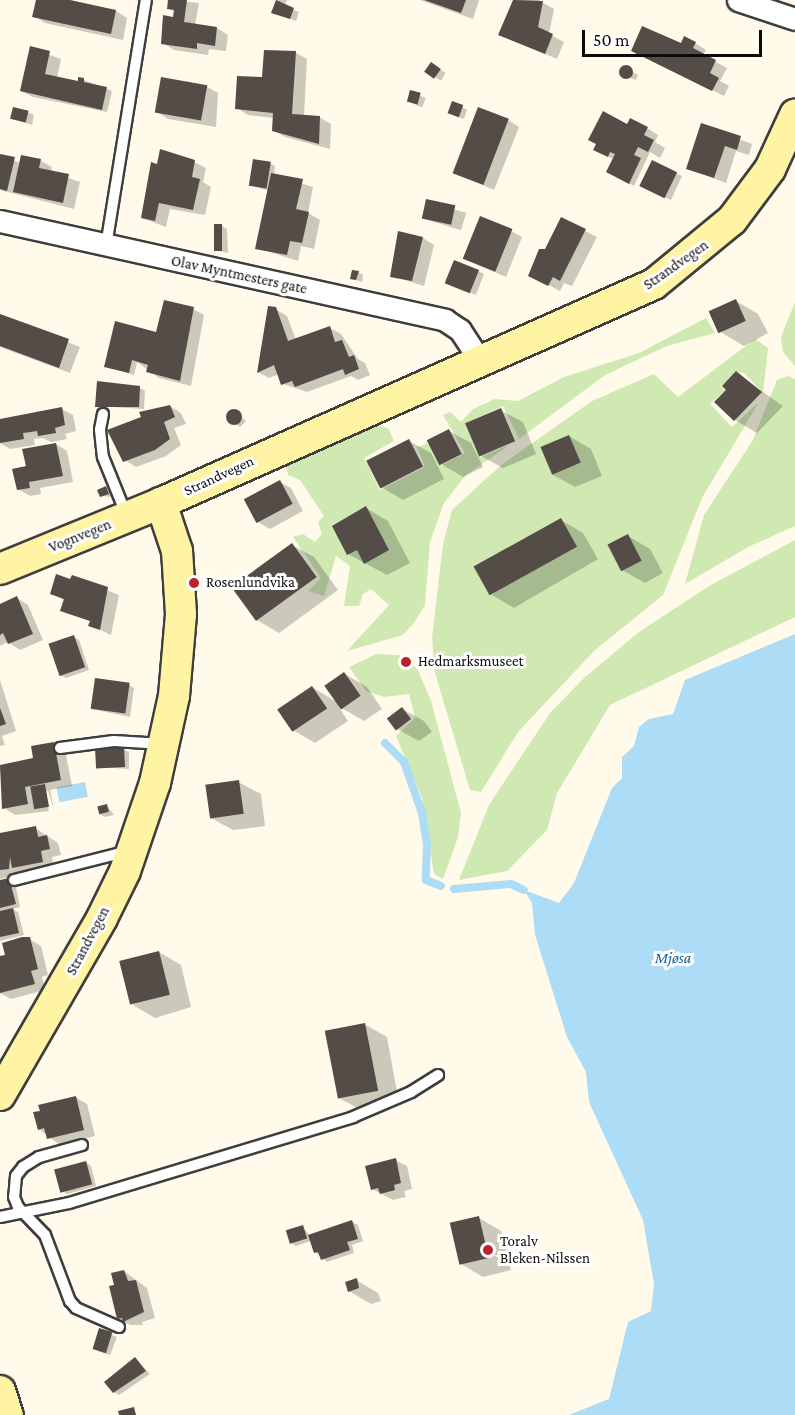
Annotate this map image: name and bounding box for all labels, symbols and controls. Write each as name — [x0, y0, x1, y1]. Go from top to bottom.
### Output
scale bar — [585, 18, 765, 56]
text: 50 m — [593, 30, 630, 50]
street label: Strandvegen — [640, 236, 712, 294]
street label: Olav Myntmesters gate — [169, 252, 309, 298]
street label: Strandvegen — [181, 452, 257, 500]
street label: Vognvegen — [46, 515, 114, 557]
place label: Rosenlundvika — [206, 574, 295, 592]
marker: Rosenlundvika — [187, 576, 201, 590]
place label: Hedmarksmuseet — [418, 653, 524, 671]
marker: Hedmarksmuseet — [399, 655, 413, 669]
street label: Strandvegen — [62, 904, 114, 978]
water label: Mjøsa — [655, 948, 691, 968]
place label: Toralv Bleken-Nilssen — [500, 1232, 590, 1267]
marker: Toralv Bleken-Nilssen — [481, 1243, 495, 1257]

